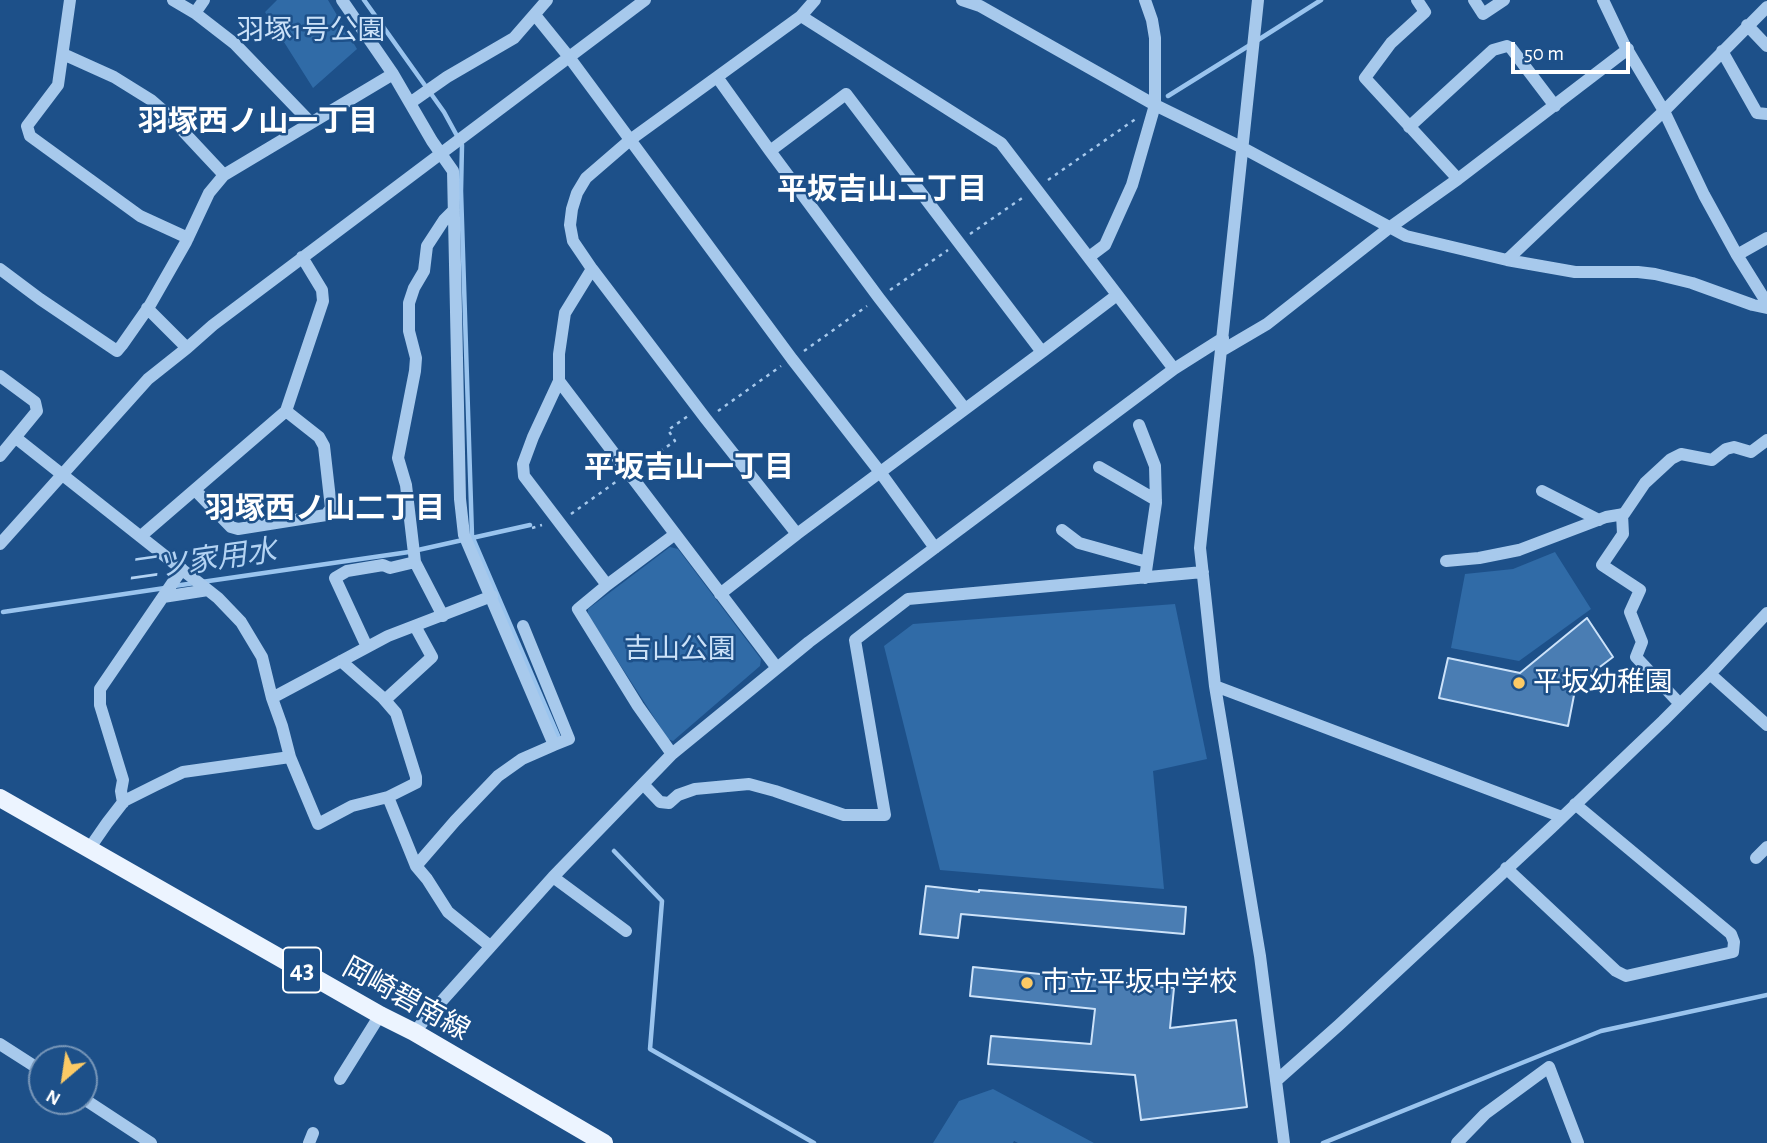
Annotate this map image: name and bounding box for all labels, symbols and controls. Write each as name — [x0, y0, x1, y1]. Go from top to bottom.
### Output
park label: 羽塚1号公園 — [236, 14, 386, 48]
scale bar — [1515, 28, 1634, 72]
text: 50 m — [1524, 43, 1564, 64]
district label: 羽塚西ノ山一丁目 — [138, 104, 378, 140]
district label: 平坂吉山二丁目 — [777, 172, 987, 208]
district label: 平坂吉山一丁目 — [584, 450, 794, 486]
district label: 羽塚西ノ山二丁目 — [205, 491, 445, 527]
water label: 二ツ家用水 — [125, 533, 279, 589]
park label: 吉山公園 — [624, 633, 736, 667]
place label: 平坂幼稚園 — [1533, 666, 1673, 700]
marker: 平坂幼稚園 — [1511, 675, 1527, 691]
road number: 43 — [283, 948, 321, 993]
street label: 岡崎碧南線 — [337, 950, 475, 1048]
place label: 市立平坂中学校 — [1041, 966, 1237, 1000]
marker: 市立平坂中学校 — [1019, 975, 1035, 991]
north arrow — [28, 1045, 98, 1115]
text: N — [43, 1086, 64, 1109]

